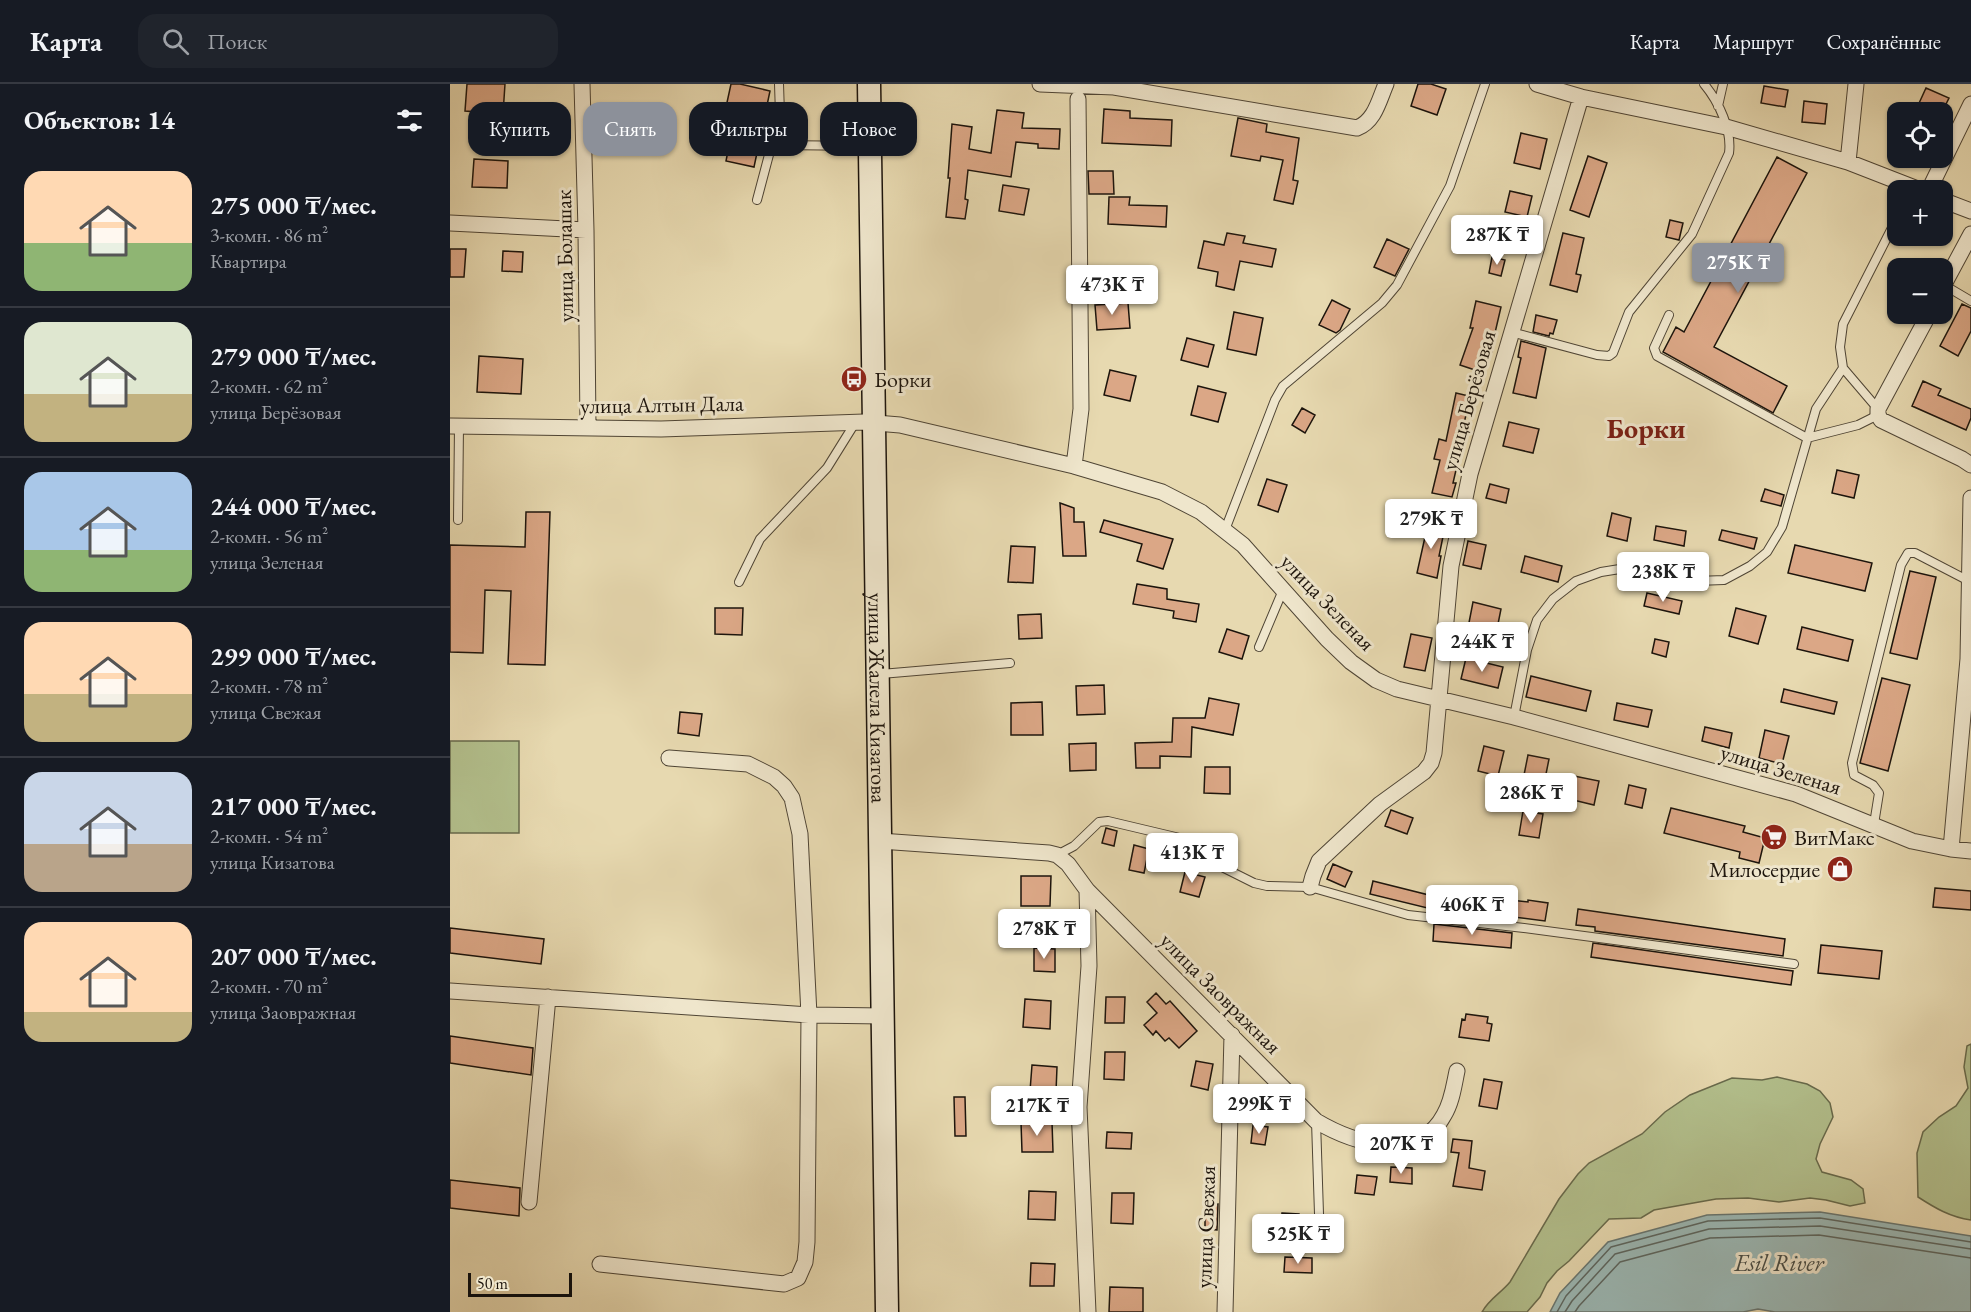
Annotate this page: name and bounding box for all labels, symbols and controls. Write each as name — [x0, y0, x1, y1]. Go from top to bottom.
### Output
search box — [138, 14, 558, 68]
text: Карта — [30, 23, 102, 59]
icon: search — [159, 25, 192, 58]
text: Поиск — [207, 27, 267, 56]
text: Карта — [1630, 28, 1680, 55]
text: Маршрут — [1713, 28, 1794, 55]
text: Сохранённые — [1827, 28, 1941, 55]
chip: Купить — [468, 102, 571, 156]
chip: Снять — [583, 102, 677, 156]
chip: Фильтры — [689, 102, 808, 156]
chip: Новое — [820, 102, 917, 156]
map controls — [1887, 102, 1953, 324]
button: locate — [1887, 102, 1953, 168]
text: Объектов: 14 — [24, 103, 175, 137]
icon: filters — [393, 104, 426, 137]
button: + — [1887, 180, 1953, 246]
text: 275 000 ₸/мес. — [210, 188, 377, 222]
street label: улица Болашак — [549, 189, 580, 323]
icon: home — [72, 195, 144, 267]
pin: 287K ₸ — [1448, 215, 1546, 266]
text: 287K ₸ — [1465, 221, 1529, 247]
text: 3-комн. · 86 m² — [210, 222, 328, 248]
pin: 275K ₸ — [1689, 243, 1787, 294]
text: Квартира — [210, 248, 287, 274]
text: 275K ₸ — [1706, 249, 1770, 275]
button: − — [1887, 258, 1953, 324]
pin: 473K ₸ — [1063, 265, 1161, 316]
text: 473K ₸ — [1080, 271, 1144, 297]
street label: улица Берёзовая — [1435, 327, 1502, 474]
text: 279 000 ₸/мес. — [210, 339, 377, 373]
icon: home — [72, 346, 144, 418]
bus stop icon: Борки — [839, 364, 869, 394]
place label: Борки — [874, 365, 932, 394]
text: 2-комн. · 62 m² — [210, 373, 328, 399]
street label: улица Алтын Дала — [580, 389, 744, 420]
text: улица Берёзовая — [210, 399, 341, 425]
district label: Борки — [1606, 410, 1686, 446]
text: 244 000 ₸/мес. — [210, 489, 377, 523]
icon: home — [72, 496, 144, 568]
pin: 279K ₸ — [1382, 499, 1480, 550]
text: 279K ₸ — [1399, 505, 1463, 531]
text: 2-комн. · 56 m² — [210, 523, 328, 549]
street label: улица Зеленая — [1274, 547, 1382, 657]
text: улица Зеленая — [210, 549, 323, 575]
pin: 238K ₸ — [1614, 552, 1712, 603]
text: 238K ₸ — [1631, 558, 1695, 584]
street label: улица Жалела Кизатова — [861, 592, 894, 804]
pin: 244K ₸ — [1433, 622, 1531, 673]
text: 244K ₸ — [1450, 628, 1514, 654]
text: 299 000 ₸/мес. — [210, 639, 377, 673]
icon: home — [72, 646, 144, 718]
text: 2-комн. · 78 m² — [210, 673, 328, 699]
text: улица Свежая — [210, 699, 322, 725]
street label: улица Зеленая — [1717, 737, 1845, 802]
pin: 286K ₸ — [1482, 773, 1580, 824]
text: 286K ₸ — [1499, 779, 1563, 805]
text: 217 000 ₸/мес. — [210, 789, 377, 823]
icon: home — [72, 796, 144, 868]
supermarket icon: ВитМакс — [1759, 822, 1789, 852]
text: 2-комн. · 54 m² — [210, 823, 328, 849]
place label: ВитМакс — [1794, 823, 1875, 852]
pin: 413K ₸ — [1143, 833, 1241, 884]
text: 413K ₸ — [1160, 839, 1224, 865]
text: улица Кизатова — [210, 849, 335, 875]
shop icon: Милосердие — [1825, 854, 1855, 884]
place label: Милосердие — [1709, 855, 1820, 884]
pin: 406K ₸ — [1423, 885, 1521, 936]
text: 406K ₸ — [1440, 891, 1504, 917]
pin: 278K ₸ — [995, 909, 1093, 960]
text: 278K ₸ — [1012, 915, 1076, 941]
street label: улица Заовражная — [1153, 926, 1288, 1061]
text: 207 000 ₸/мес. — [210, 939, 377, 973]
icon: home — [72, 946, 144, 1018]
text: 2-комн. · 70 m² — [210, 973, 328, 999]
text: улица Заовражная — [210, 999, 356, 1025]
pin: 299K ₸ — [1210, 1084, 1308, 1135]
pin: 217K ₸ — [988, 1086, 1086, 1137]
text: 299K ₸ — [1227, 1090, 1291, 1116]
text: 217K ₸ — [1005, 1092, 1069, 1118]
pin: 207K ₸ — [1352, 1124, 1450, 1175]
text: 207K ₸ — [1369, 1130, 1433, 1156]
street label: улица Свежая — [1189, 1165, 1222, 1289]
pin: 525K ₸ — [1249, 1214, 1347, 1265]
text: 525K ₸ — [1266, 1220, 1330, 1246]
water label: Esil River — [1733, 1247, 1826, 1278]
scale bar — [468, 1270, 572, 1298]
text: 50 m — [477, 1273, 508, 1294]

